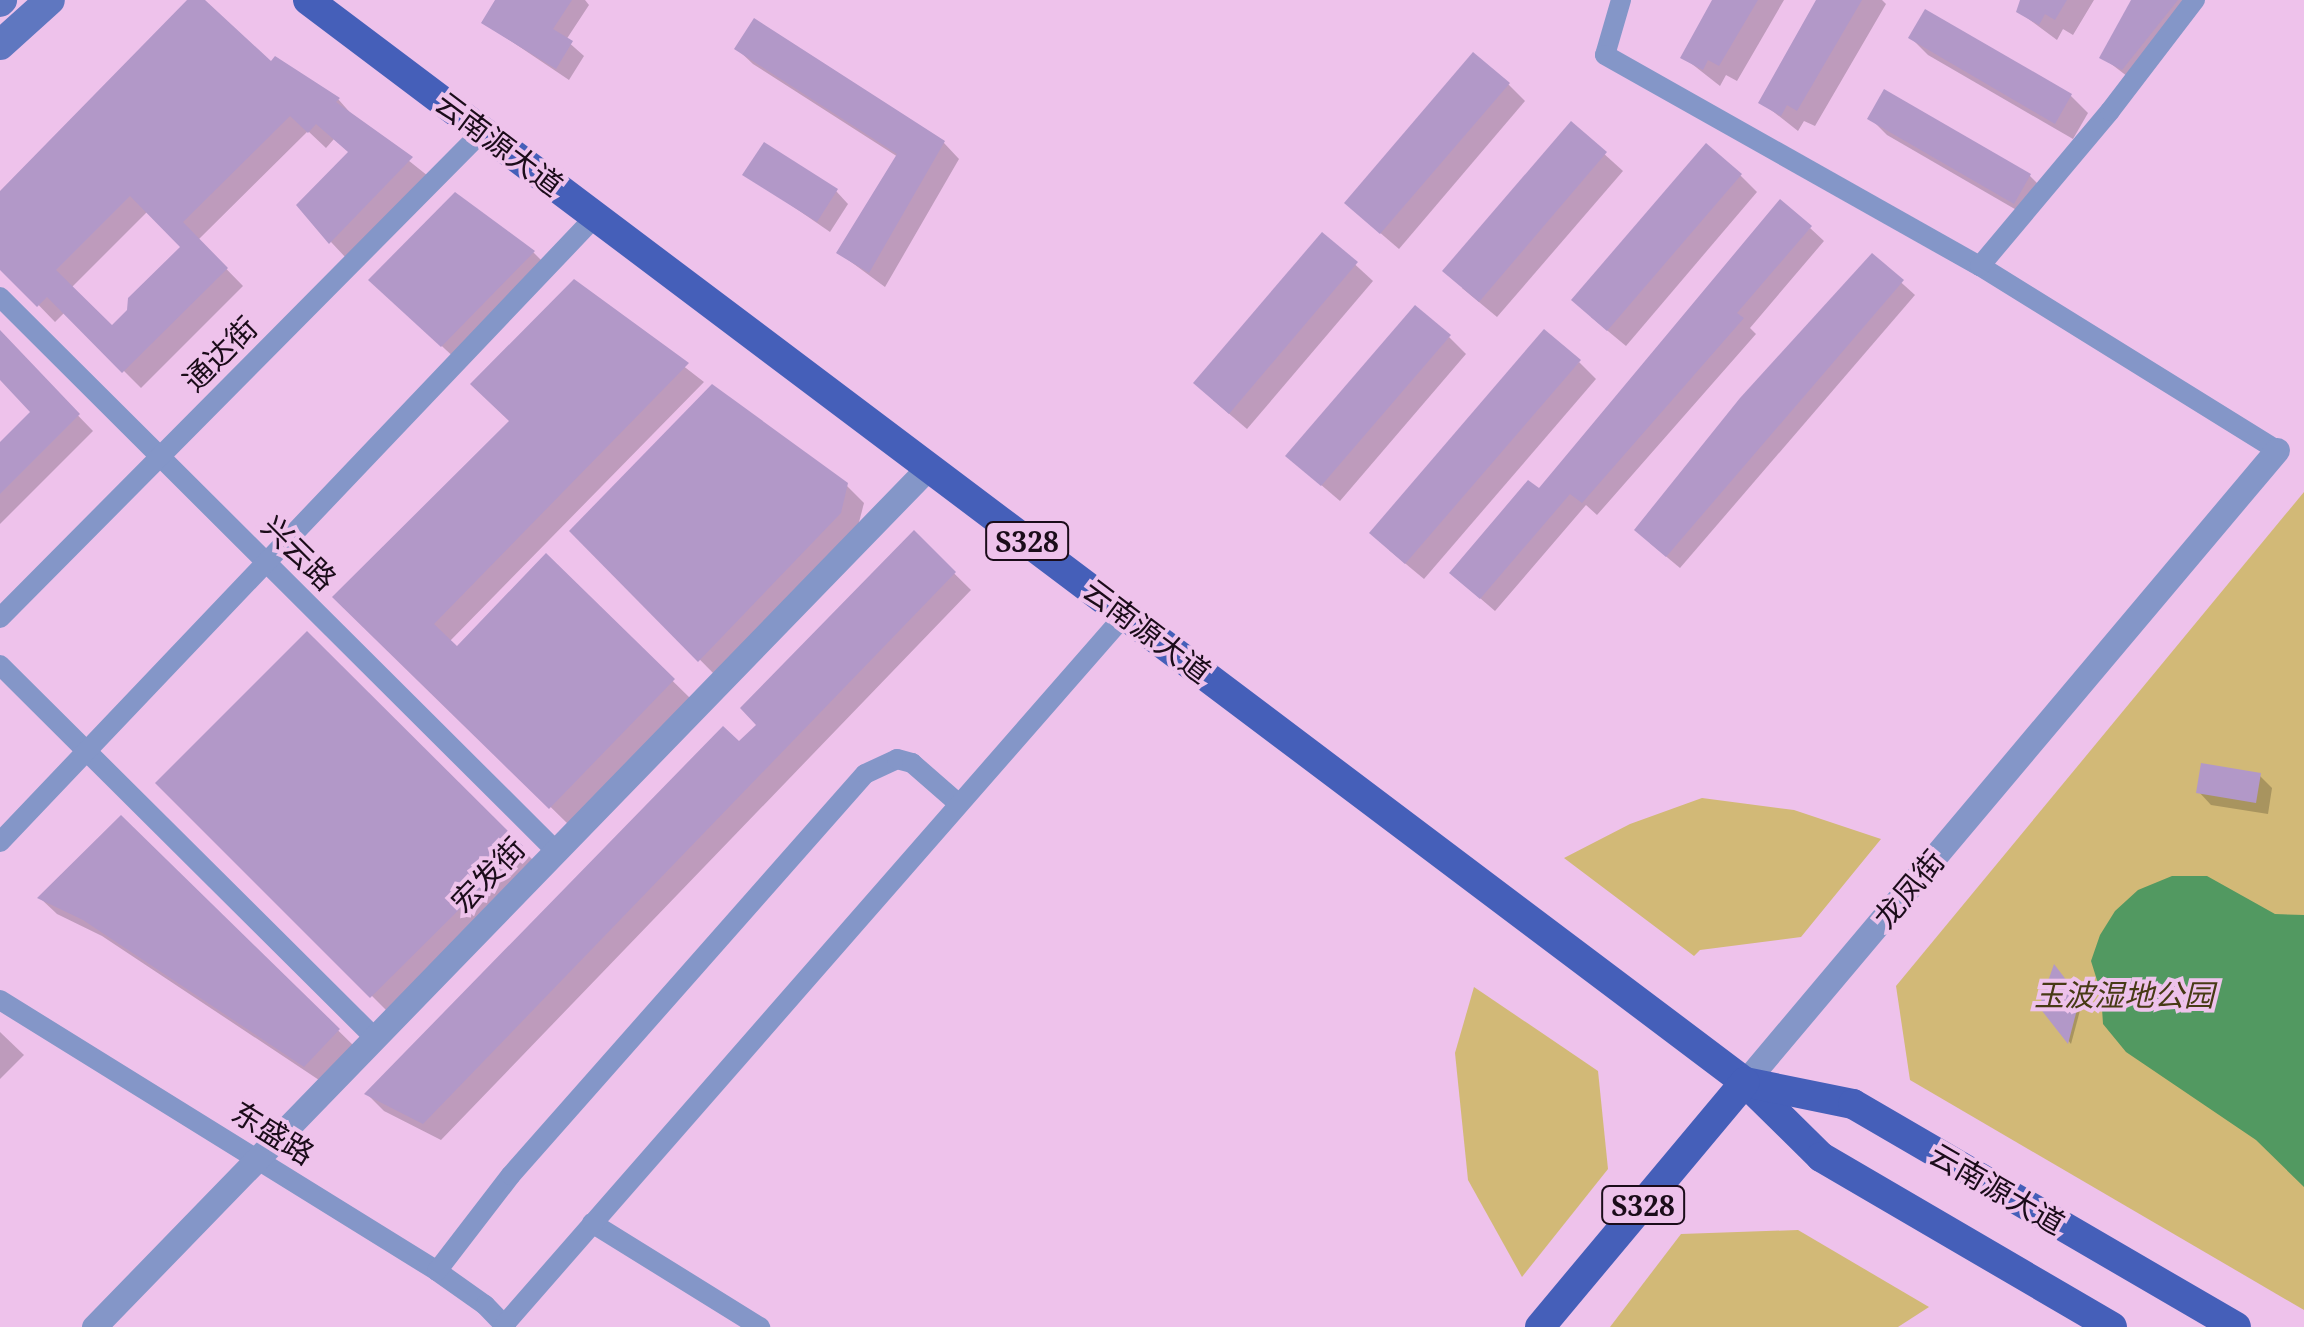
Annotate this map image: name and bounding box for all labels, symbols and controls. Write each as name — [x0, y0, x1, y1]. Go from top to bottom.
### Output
street label: 云南源大道 — [428, 84, 570, 204]
street label: 通达街 — [175, 309, 265, 399]
street label: 兴云路 — [254, 508, 344, 598]
road number: S328 — [984, 518, 1070, 564]
street label: 云南源大道 — [1076, 571, 1218, 691]
street label: 宏发街 — [444, 830, 532, 920]
street label: 龙凤街 — [1866, 843, 1952, 935]
park label: 玉波湿地公园 — [2034, 977, 2214, 1013]
street label: 东盛路 — [225, 1094, 321, 1172]
street label: 云南源大道 — [1923, 1136, 2071, 1242]
road number: S328 — [1600, 1182, 1686, 1228]

